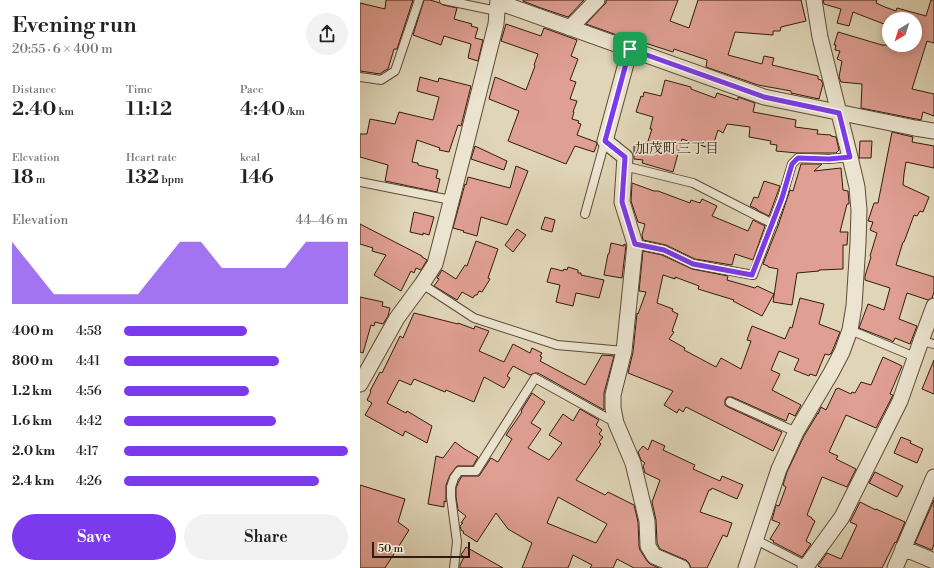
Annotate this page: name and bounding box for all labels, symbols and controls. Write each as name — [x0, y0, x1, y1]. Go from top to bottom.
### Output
text: Evening run — [12, 12, 137, 39]
north arrow — [882, 12, 922, 52]
map controls — [882, 12, 922, 52]
button: share — [306, 13, 348, 55]
pin — [613, 32, 647, 66]
icon: arrive — [619, 38, 641, 60]
text: 20:55 · 6 × 400 m — [12, 41, 113, 57]
text: Distance — [12, 83, 56, 97]
text: Time — [126, 83, 153, 97]
text: Pace — [240, 83, 264, 97]
text: 2.40 — [12, 97, 56, 122]
text: 11:12 — [126, 97, 172, 122]
text: 4:40 — [240, 97, 285, 122]
text: km — [56, 105, 74, 119]
text: /km — [285, 105, 305, 119]
district label: 加茂町三丁目 — [635, 140, 719, 158]
text: Elevation — [12, 151, 60, 165]
text: Heart rate — [126, 151, 177, 165]
text: kcal — [240, 151, 260, 165]
text: 18 — [12, 165, 34, 190]
text: 132 — [126, 165, 159, 190]
text: 146 — [240, 165, 274, 190]
text: m — [34, 173, 45, 187]
text: bpm — [159, 173, 184, 187]
text: Elevation — [12, 212, 68, 228]
text: 44–46 m — [296, 212, 348, 228]
text: 400 m — [12, 323, 54, 339]
text: 4:58 — [76, 323, 102, 339]
text: 800 m — [12, 353, 53, 369]
text: 4:41 — [76, 353, 100, 369]
text: 1.2 km — [12, 383, 52, 399]
text: 4:56 — [76, 383, 102, 399]
text: 1.6 km — [12, 413, 52, 429]
text: 4:42 — [76, 413, 102, 429]
text: 2.0 km — [12, 443, 55, 459]
text: 4:17 — [76, 443, 98, 459]
text: 2.4 km — [12, 473, 54, 489]
text: 4:26 — [76, 473, 102, 489]
button: Save — [12, 514, 176, 560]
button: Share — [184, 514, 348, 560]
scale bar — [372, 540, 470, 559]
text: 50 m — [378, 542, 403, 556]

